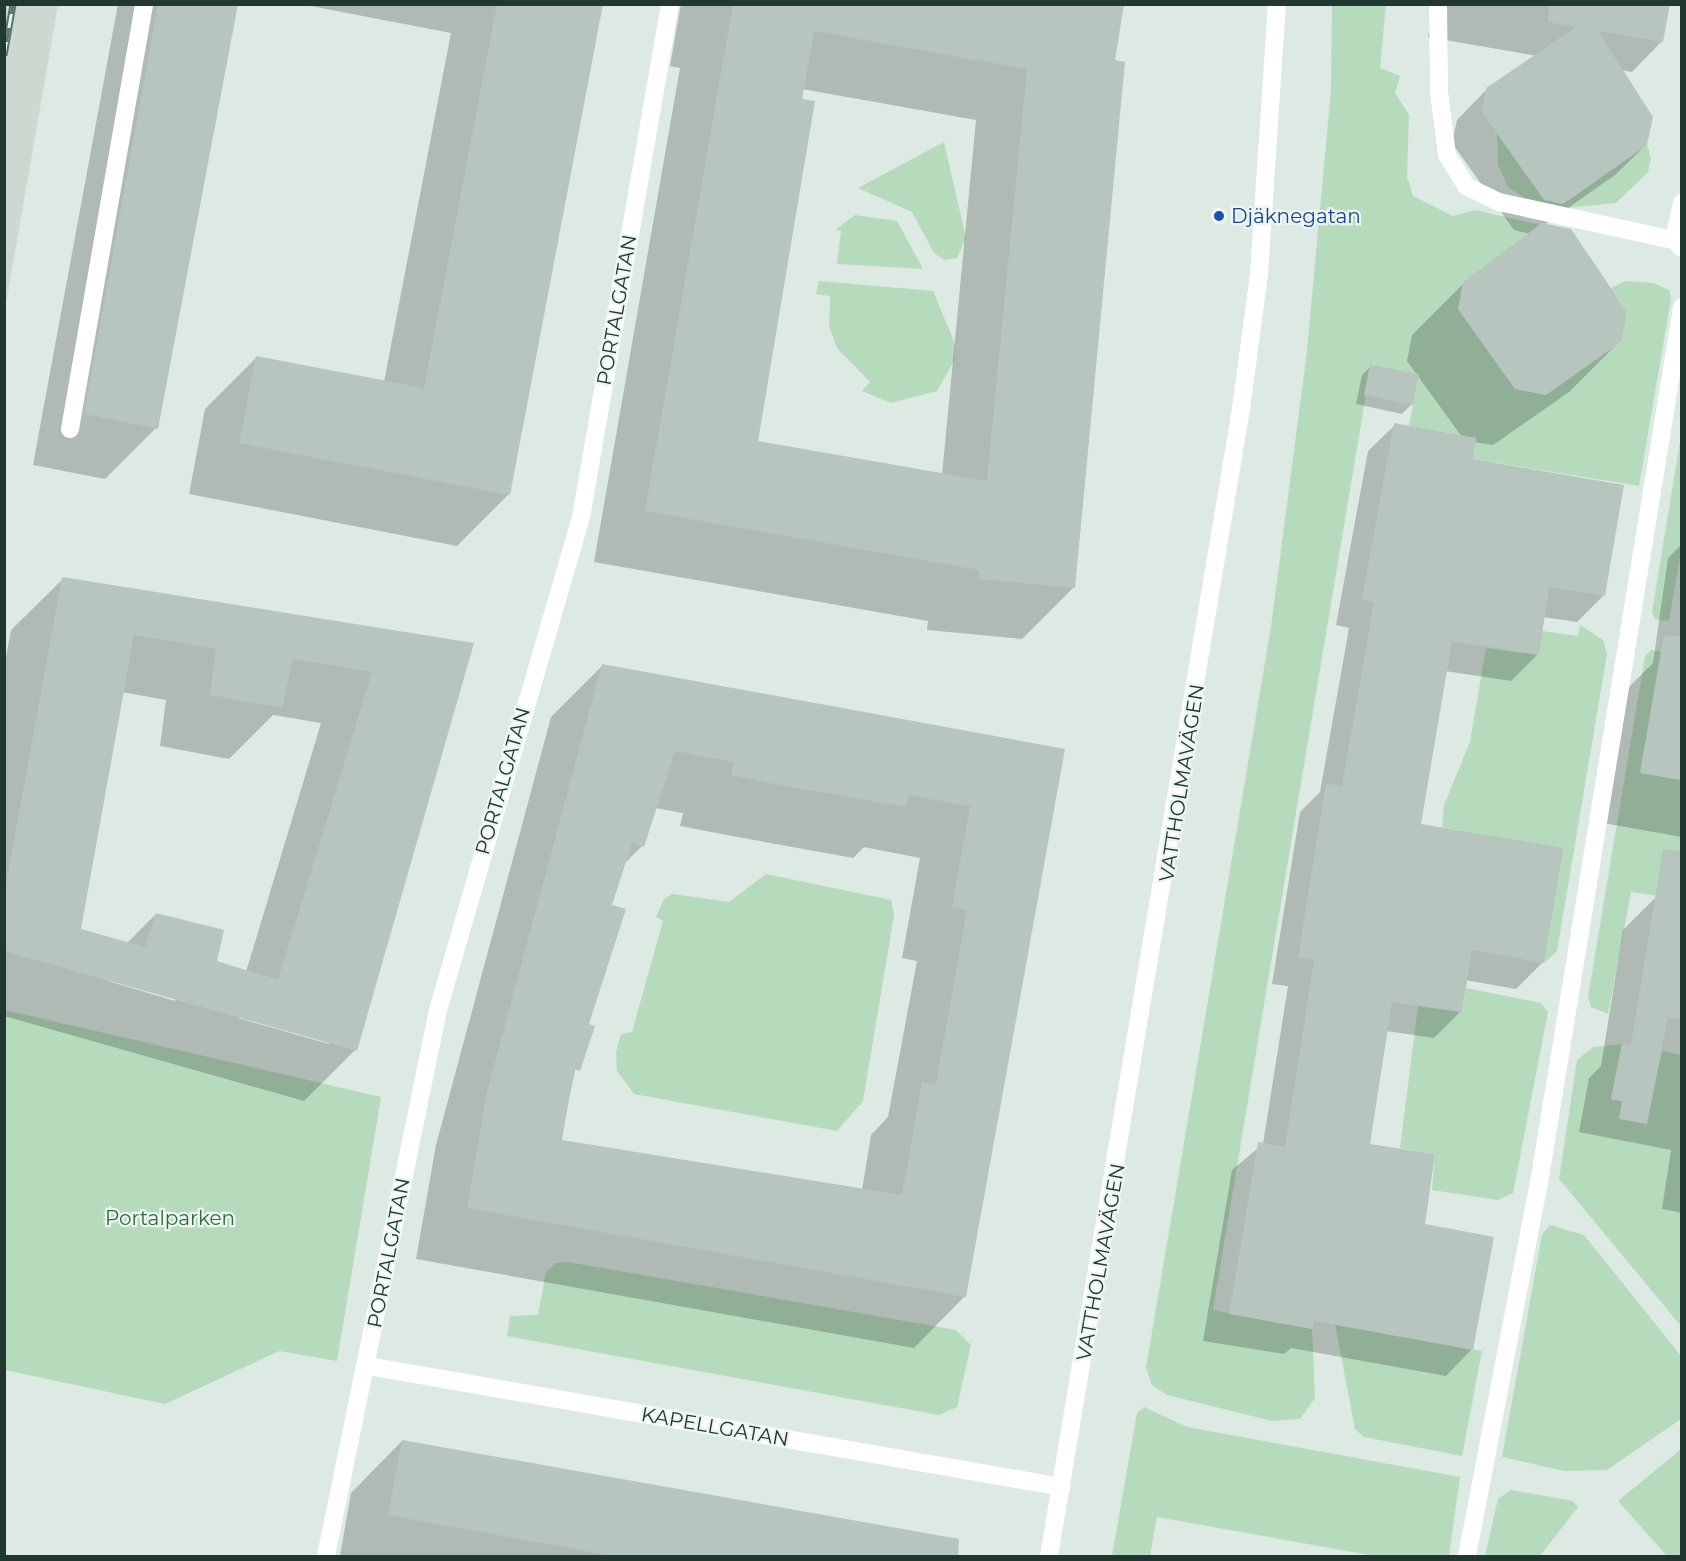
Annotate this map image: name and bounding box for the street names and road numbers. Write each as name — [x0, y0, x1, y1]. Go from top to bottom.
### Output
street label: PORTALGATAN — [592, 233, 642, 387]
street label: VATTHOLMAVÄGEN — [1155, 682, 1209, 884]
street label: PORTALGATAN — [470, 704, 536, 858]
street label: VATTHOLMAVÄGEN — [1072, 1161, 1130, 1363]
street label: PORTALGATAN — [363, 1176, 415, 1330]
street label: KAPELLGATAN — [639, 1402, 791, 1452]

